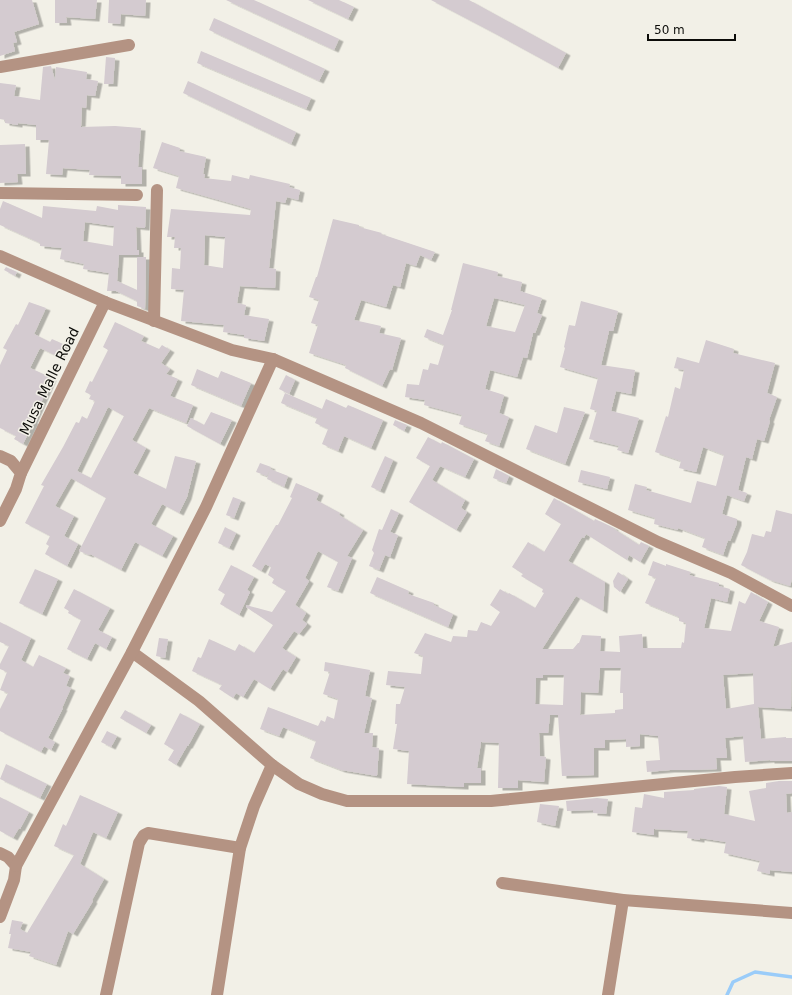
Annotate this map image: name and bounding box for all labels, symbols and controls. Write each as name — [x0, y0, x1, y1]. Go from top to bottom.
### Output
scale bar — [648, 16, 735, 42]
text: 50 m — [654, 23, 685, 37]
street label: Musa Malle Road — [16, 325, 82, 437]

